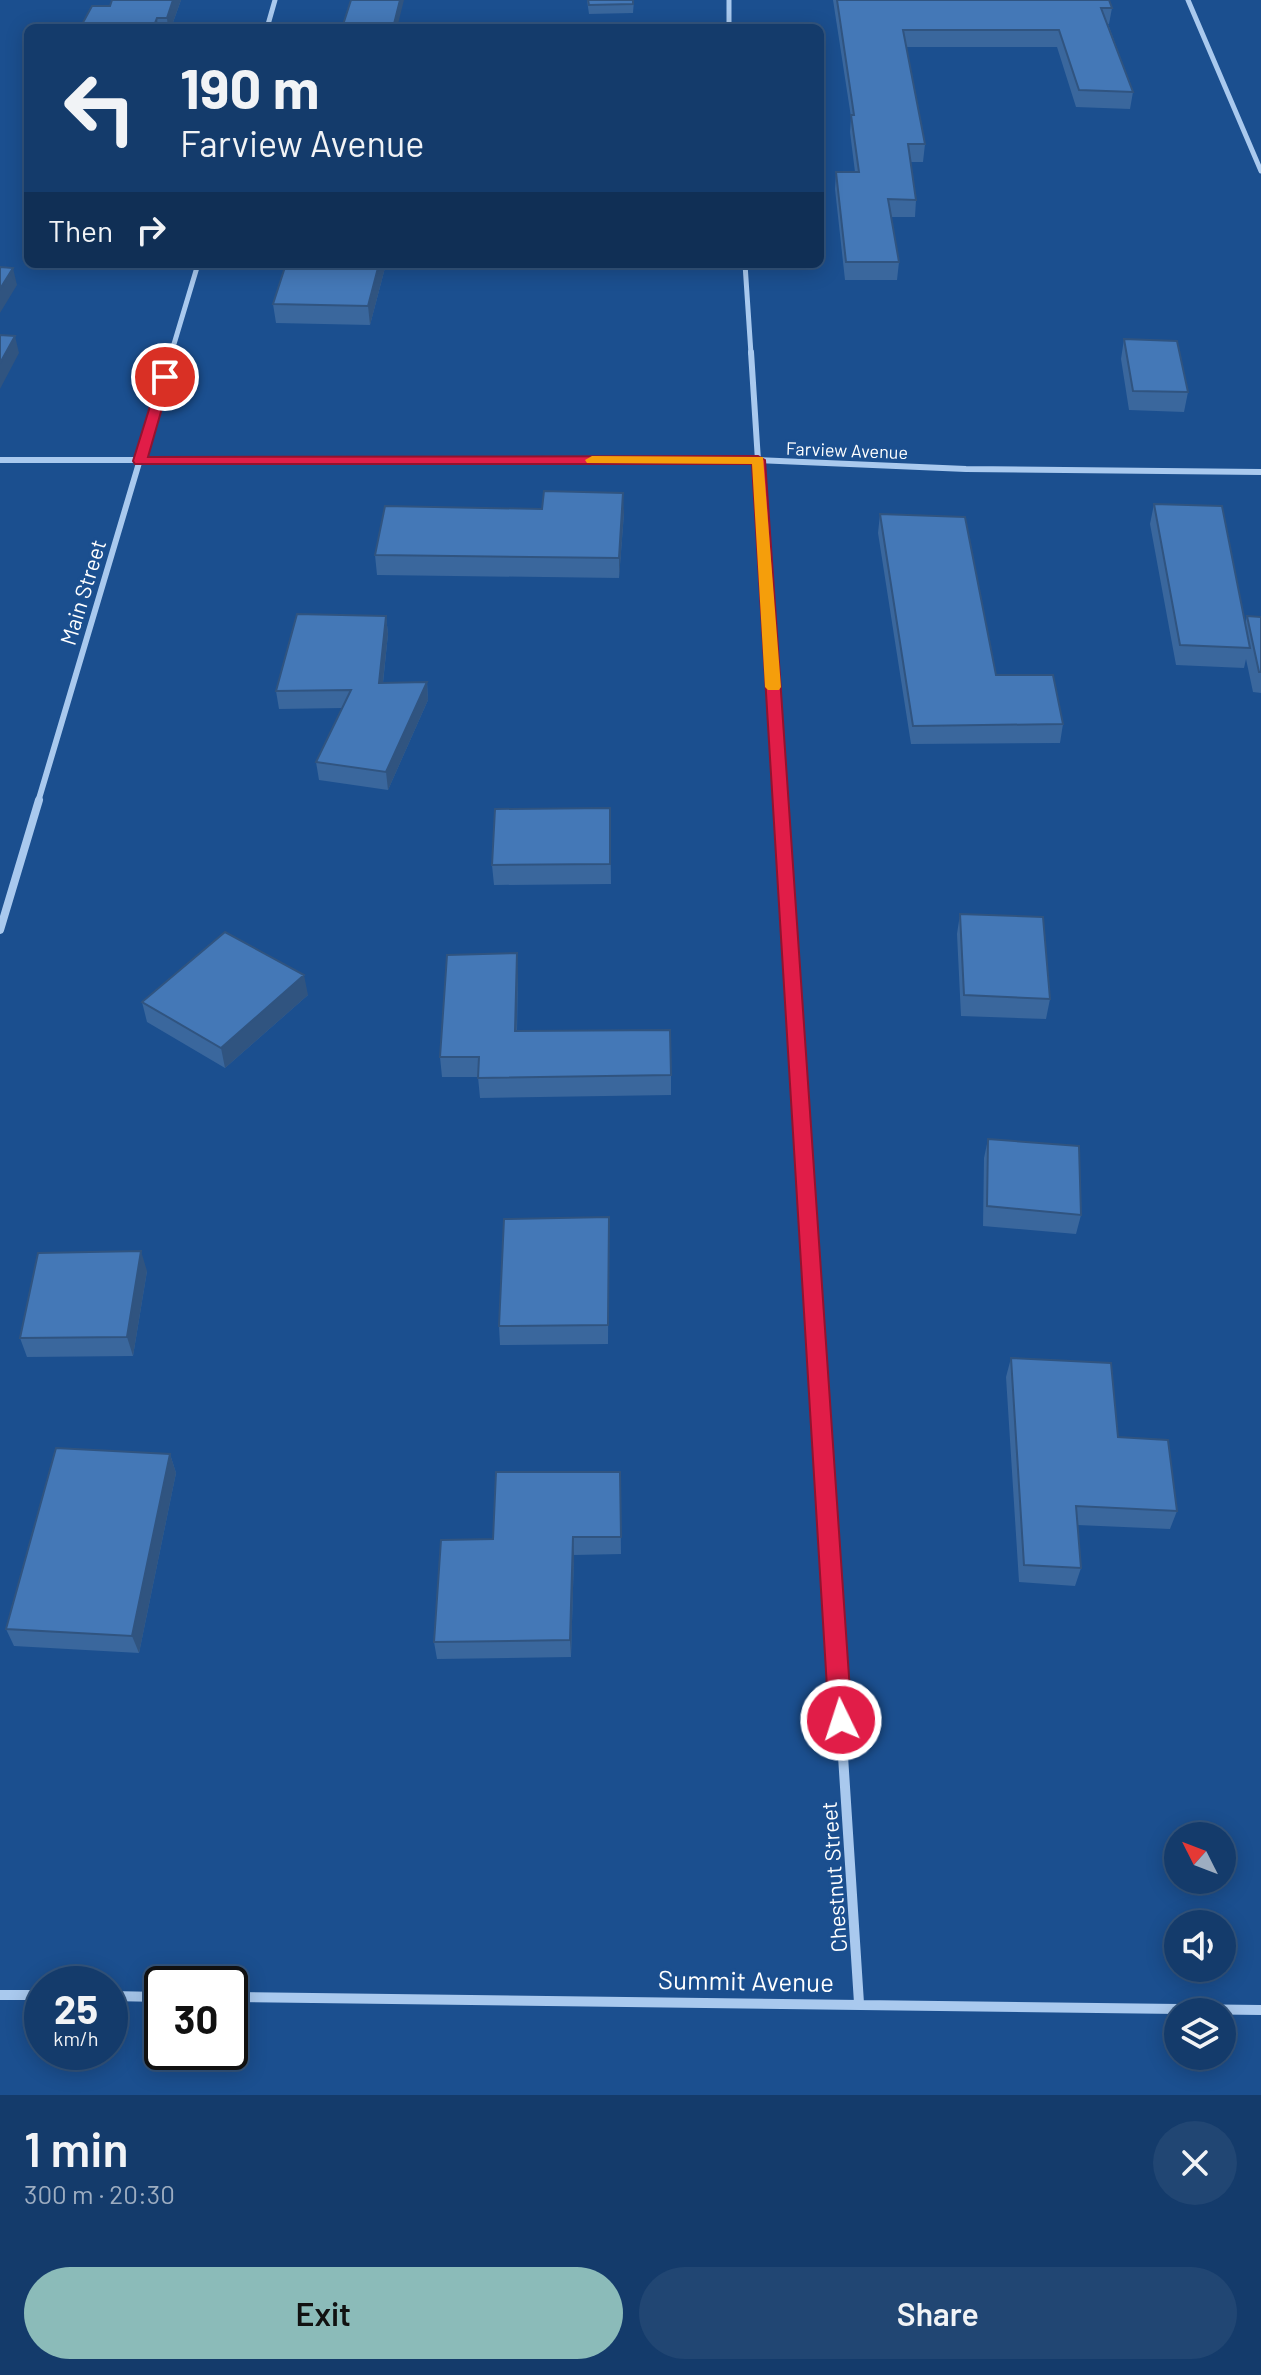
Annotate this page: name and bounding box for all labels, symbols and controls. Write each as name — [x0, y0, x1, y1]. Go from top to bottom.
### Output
text: 190 m — [180, 53, 319, 120]
icon: left — [48, 56, 152, 160]
text: Farview Avenue — [180, 121, 424, 164]
icon: right — [129, 208, 173, 252]
text: Then — [48, 212, 113, 248]
pin — [131, 343, 199, 411]
icon: arrive — [143, 355, 187, 399]
street label: Farview Avenue — [786, 437, 908, 463]
street label: Main Street — [54, 536, 110, 648]
position arrow — [799, 1678, 883, 1762]
street label: Chestnut Street — [815, 1801, 851, 1953]
north arrow — [1164, 1822, 1236, 1894]
map controls — [1164, 1822, 1236, 2070]
button: sound — [1164, 1910, 1236, 1982]
street label: Summit Avenue — [658, 1963, 834, 1997]
speed limit sign: 30 — [144, 1966, 248, 2070]
text: 25 — [54, 1984, 98, 2032]
button: layers — [1164, 1998, 1236, 2070]
text: km/h — [53, 2026, 99, 2050]
text: 1 min — [24, 2119, 129, 2177]
button: close — [1153, 2121, 1237, 2205]
text: 300 m · 20:30 — [24, 2178, 175, 2209]
button: Exit — [24, 2267, 623, 2359]
button: Share — [639, 2267, 1237, 2359]

